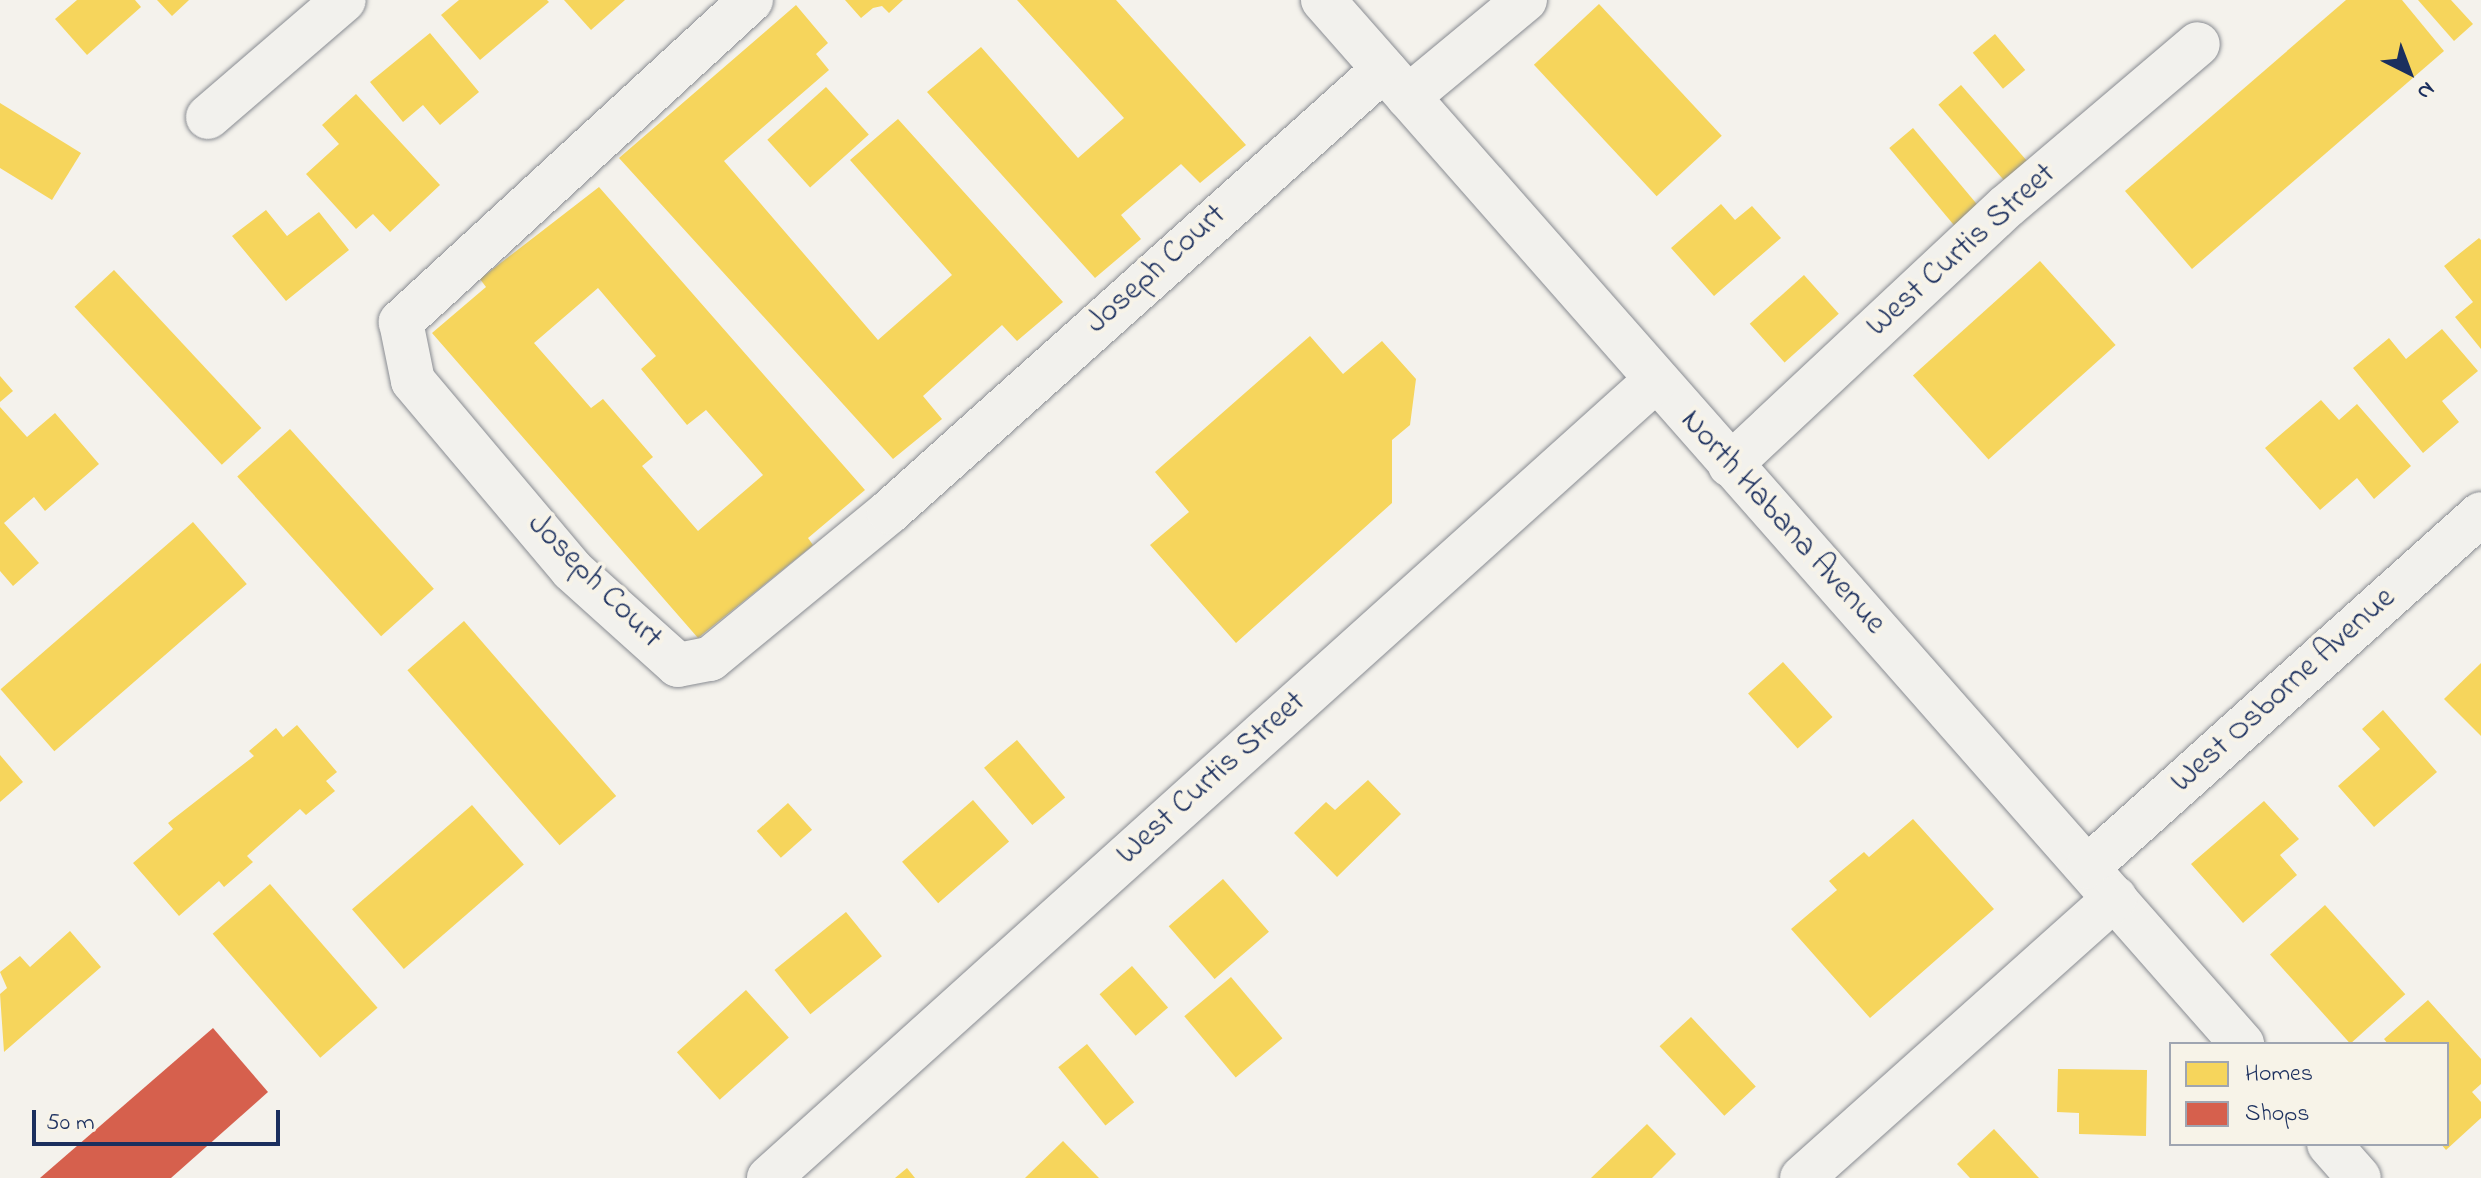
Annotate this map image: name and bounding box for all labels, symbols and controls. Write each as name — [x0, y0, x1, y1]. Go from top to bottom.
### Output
north arrow — [2369, 32, 2449, 112]
text: N — [2409, 73, 2441, 107]
street label: West Curtis Street — [1859, 156, 2065, 346]
street label: Joseph Court — [1079, 197, 1235, 343]
street label: North Habana Avenue — [1671, 403, 1893, 643]
street label: Joseph Court — [518, 506, 670, 658]
street label: West Osborne Avenue — [2164, 580, 2404, 802]
street label: West Curtis Street — [1109, 684, 1315, 874]
legend — [2169, 1042, 2449, 1146]
text: Homes — [2245, 1057, 2313, 1092]
scale bar — [36, 1094, 284, 1144]
text: Shops — [2245, 1097, 2310, 1132]
text: 50 m — [46, 1106, 95, 1141]

